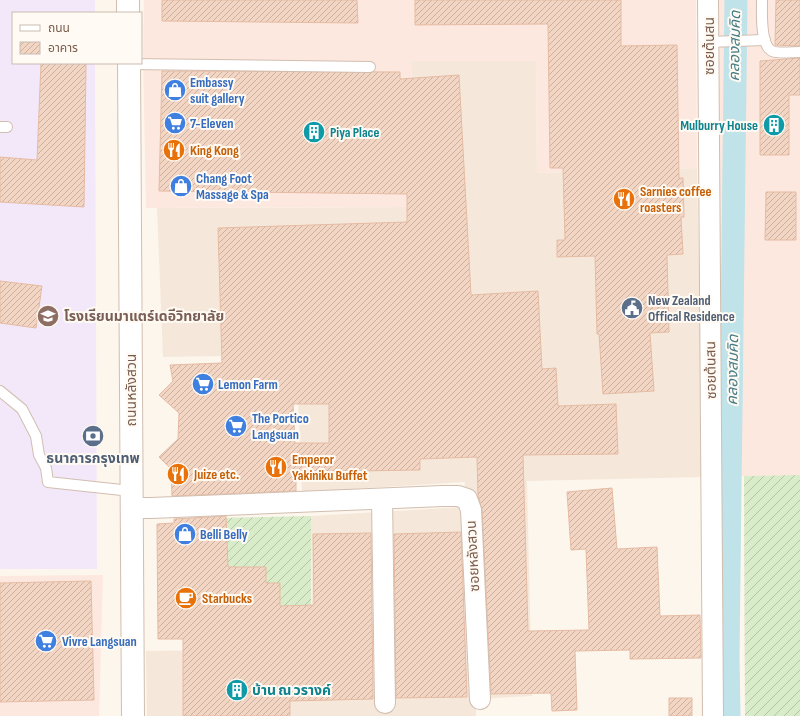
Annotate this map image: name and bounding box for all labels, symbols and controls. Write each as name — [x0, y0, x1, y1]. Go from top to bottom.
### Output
water label: คลองสมคิด — [725, 10, 745, 82]
legend — [12, 12, 142, 64]
street label: ซอยต้นสน — [701, 17, 718, 75]
text: ถนน — [48, 21, 70, 36]
text: อาคาร — [48, 41, 78, 56]
place label: Embassy suit gallery — [190, 74, 245, 107]
shop icon: Embassy suit gallery — [162, 77, 188, 103]
supermarket icon: 7-Eleven — [162, 110, 188, 136]
building icon: Mulburry House — [761, 112, 787, 138]
place label: 7-Eleven — [190, 115, 233, 132]
place label: Mulburry House — [680, 117, 758, 134]
building icon: Piya Place — [301, 119, 327, 145]
place label: Piya Place — [330, 124, 379, 141]
restaurant icon: King Kong — [161, 137, 187, 163]
place label: King Kong — [190, 142, 239, 159]
place label: Chang Foot Massage & Spa — [196, 170, 269, 203]
shop icon: Chang Foot Massage & Spa — [168, 173, 194, 199]
place label: Sarnies coffee roasters — [640, 183, 711, 216]
restaurant icon: Sarnies coffee roasters — [611, 186, 637, 212]
place label: New Zealand Offical Residence — [648, 292, 735, 325]
public building icon: New Zealand Offical Residence — [619, 295, 645, 321]
school or university icon: โรงเรียนมาแตร์เดอีวิทยาลัย — [35, 303, 61, 329]
place label: โรงเรียนมาแตร์เดอีวิทยาลัย — [64, 308, 224, 325]
water label: คลองสมคิด — [723, 334, 743, 406]
street label: ซอยต้นสน — [702, 341, 720, 399]
street label: ถนนหลังสวน — [123, 354, 140, 426]
supermarket icon: Lemon Farm — [190, 371, 216, 397]
place label: Lemon Farm — [218, 376, 278, 393]
place label: The Portico Langsuan — [252, 410, 309, 443]
supermarket icon: The Portico Langsuan — [223, 413, 249, 439]
bank icon: ธนาคารกรุงเทพ — [80, 423, 106, 449]
place label: ธนาคารกรุงเทพ — [46, 450, 140, 467]
place label: Emperor Yakiniku Buffet — [292, 451, 368, 484]
restaurant icon: Emperor Yakiniku Buffet — [263, 454, 289, 480]
restaurant icon: Juize etc. — [165, 461, 191, 487]
place label: Juize etc. — [193, 466, 239, 483]
street label: ซอยหลังสวน — [463, 520, 483, 592]
shop icon: Belli Belly — [172, 521, 198, 547]
place label: Belli Belly — [200, 526, 248, 543]
cafe icon: Starbucks — [173, 585, 199, 611]
place label: Starbucks — [202, 590, 252, 607]
supermarket icon: Vivre Langsuan — [33, 628, 59, 654]
place label: Vivre Langsuan — [62, 633, 137, 650]
building icon: บ้าน ณ วรางค์ — [224, 677, 250, 703]
place label: บ้าน ณ วรางค์ — [252, 682, 331, 699]

